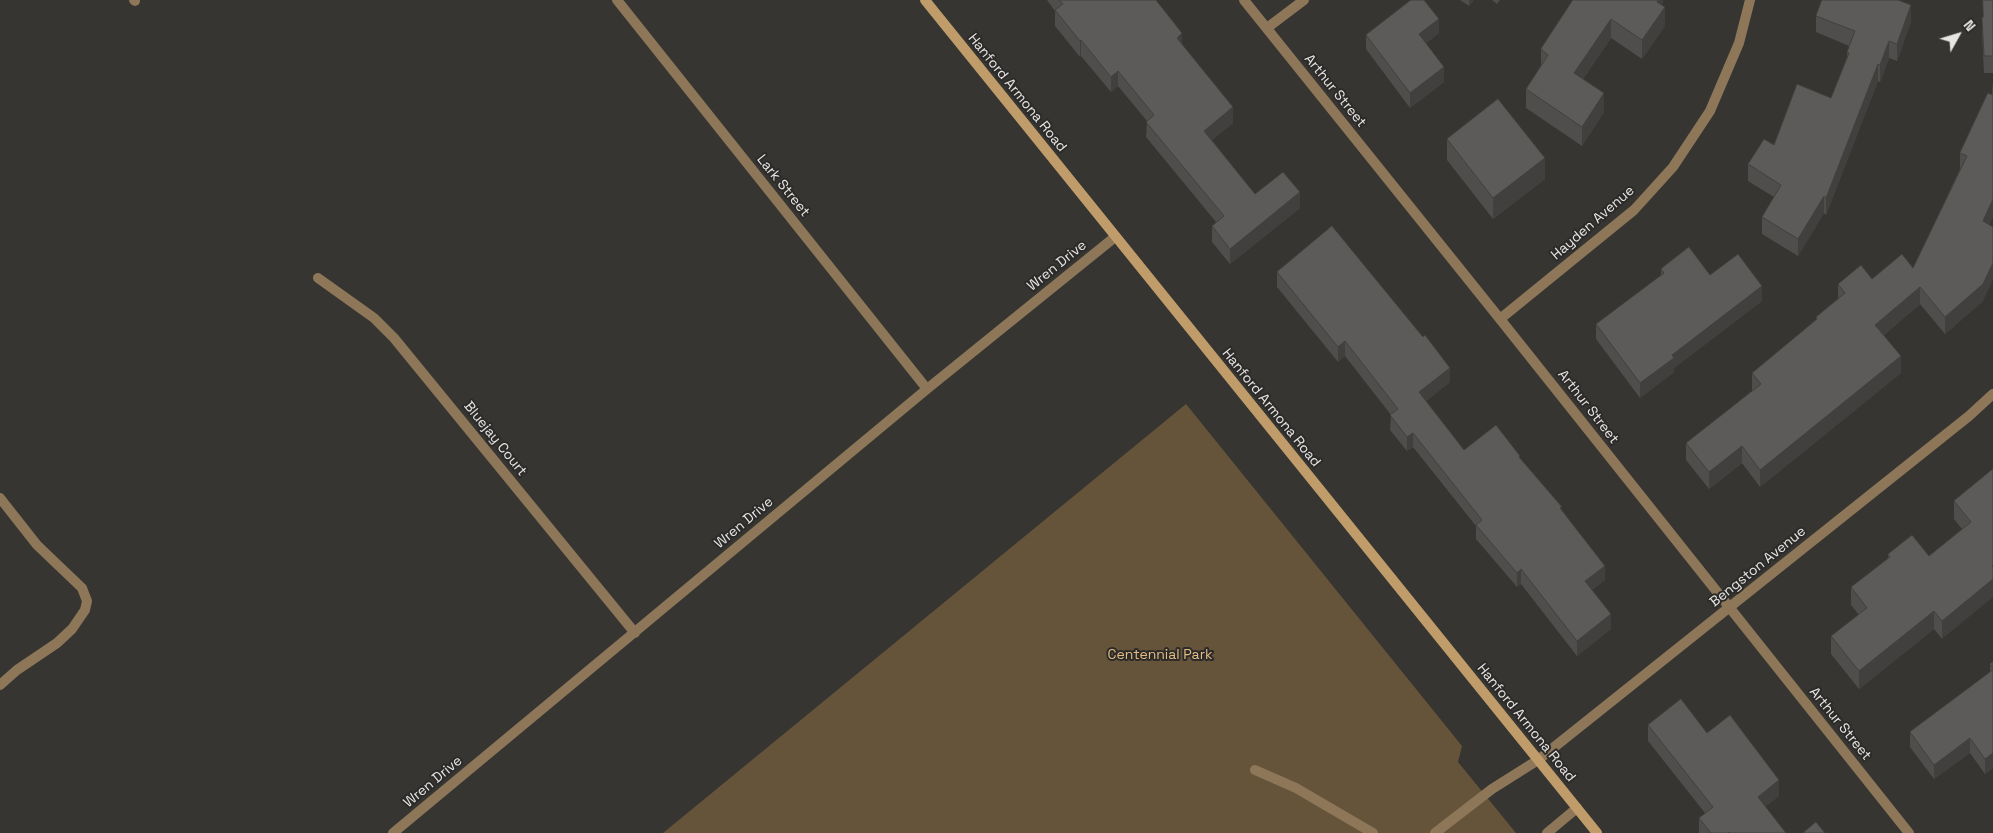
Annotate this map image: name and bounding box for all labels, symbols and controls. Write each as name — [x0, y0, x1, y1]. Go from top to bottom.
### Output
north arrow — [1933, 10, 1983, 60]
text: N — [1960, 16, 1980, 35]
street label: Hanford Armona Road — [964, 31, 1070, 155]
street label: Arthur Street — [1300, 51, 1370, 131]
street label: Lark Street — [753, 152, 813, 220]
street label: Hayden Avenue — [1548, 182, 1638, 264]
street label: Wren Drive — [1024, 237, 1090, 295]
street label: Hanford Armona Road — [1218, 346, 1324, 470]
street label: Arthur Street — [1554, 367, 1622, 447]
street label: Bluejay Court — [460, 398, 530, 480]
street label: Wren Drive — [711, 494, 777, 552]
street label: Bengston Avenue — [1707, 523, 1809, 611]
park label: Centennial Park — [1108, 647, 1212, 663]
street label: Hanford Armona Road — [1473, 661, 1579, 785]
street label: Arthur Street — [1805, 684, 1875, 764]
street label: Wren Drive — [400, 753, 466, 811]

